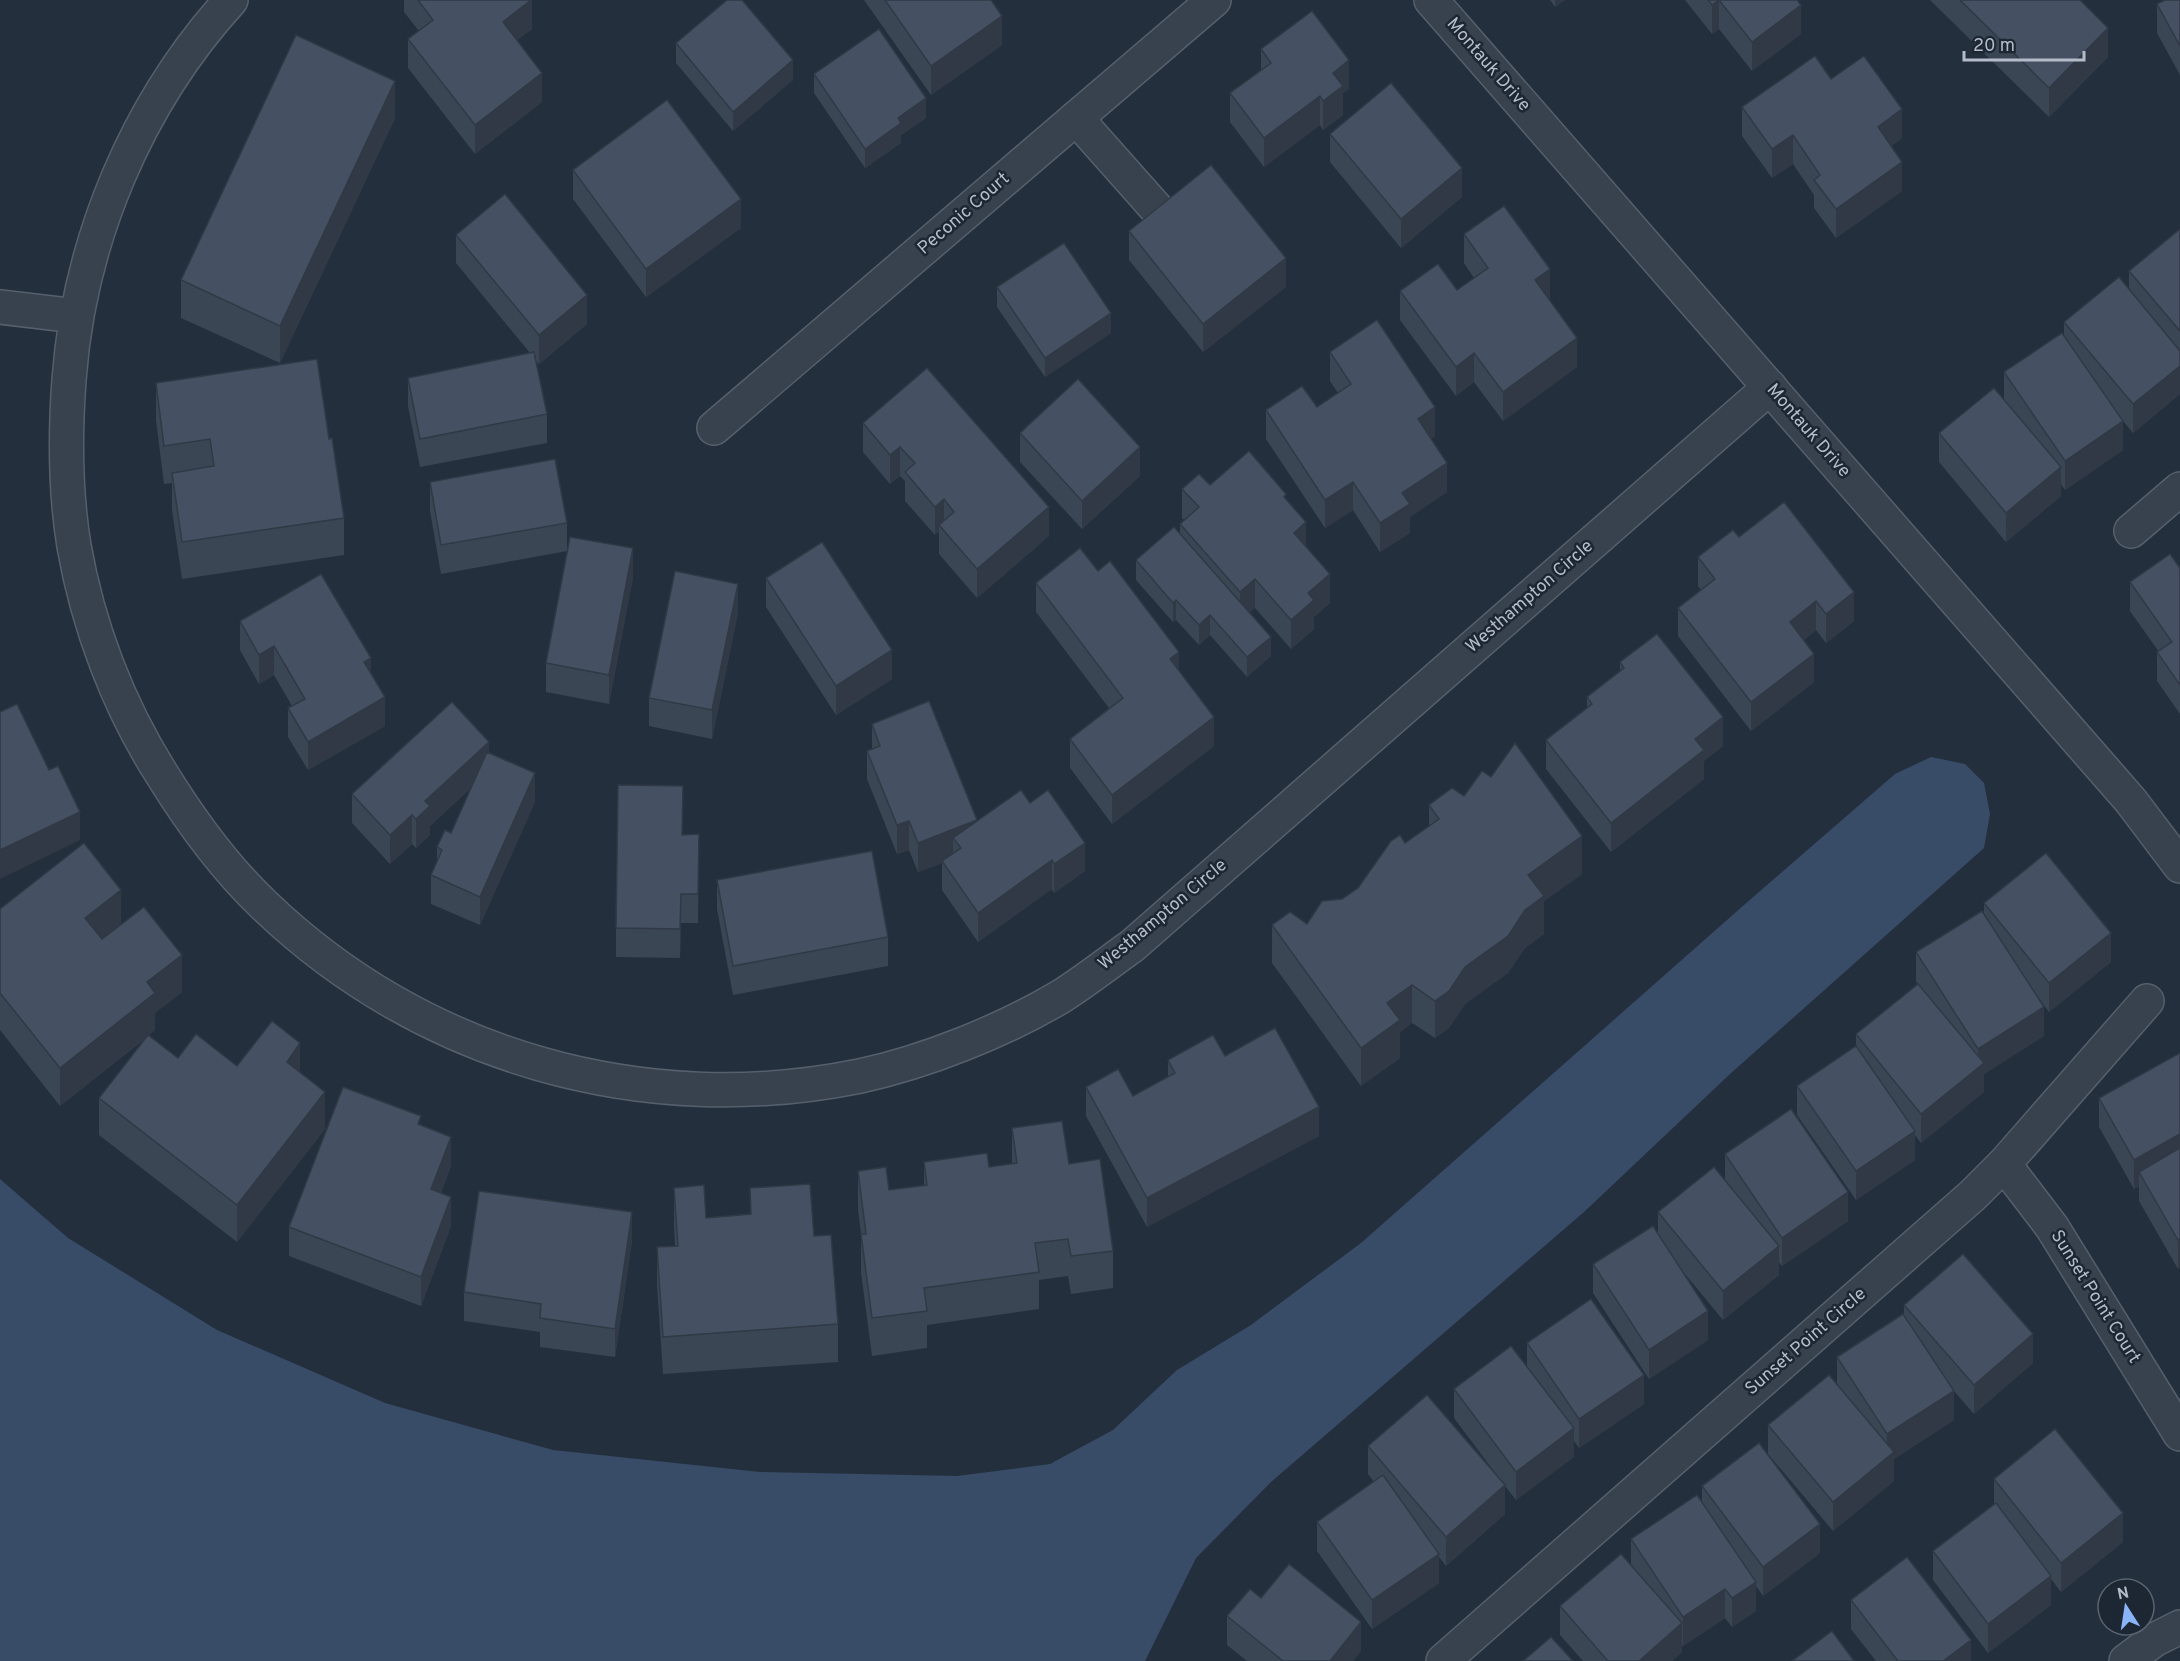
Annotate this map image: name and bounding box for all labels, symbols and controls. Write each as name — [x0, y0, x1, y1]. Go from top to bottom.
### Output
street label: Montauk Drive — [1441, 13, 1535, 117]
scale bar — [1964, 24, 2084, 62]
text: 20 m — [1973, 35, 2015, 58]
street label: Peconic Court — [913, 168, 1015, 260]
street label: Montauk Drive — [1761, 379, 1855, 483]
street label: Westhampton Circle — [1462, 535, 1598, 659]
street label: Westhampton Circle — [1094, 854, 1232, 976]
street label: Sunset Point Court — [2045, 1226, 2145, 1368]
street label: Sunset Point Circle — [1741, 1283, 1871, 1401]
north arrow — [2096, 1577, 2156, 1637]
text: N — [2116, 1583, 2131, 1605]

